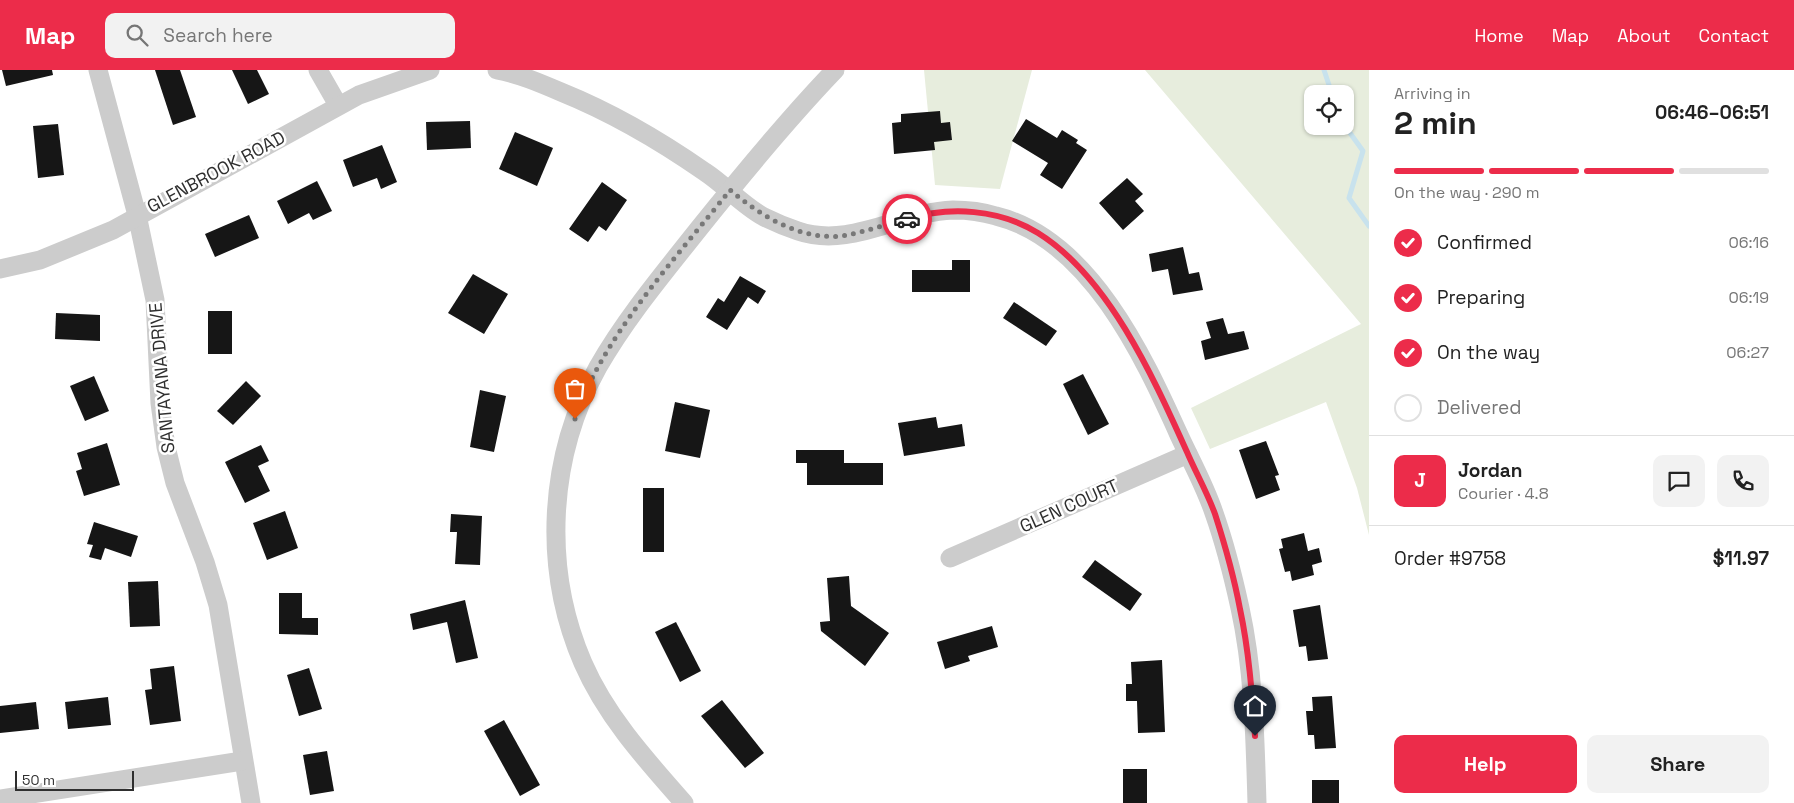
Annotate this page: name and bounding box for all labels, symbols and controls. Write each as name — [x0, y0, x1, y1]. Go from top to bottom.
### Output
search box — [105, 13, 455, 58]
text: Map — [25, 20, 75, 51]
icon: search — [123, 21, 151, 49]
text: Search here — [163, 23, 273, 48]
text: Home — [1475, 24, 1524, 47]
text: Map — [1552, 24, 1589, 47]
text: About — [1617, 24, 1671, 47]
text: Contact — [1699, 24, 1769, 47]
text: Arriving in — [1394, 83, 1471, 104]
map controls — [1304, 85, 1354, 135]
button: locate — [1304, 85, 1354, 135]
text: 06:46–06:51 — [1655, 100, 1769, 125]
text: 2 min — [1394, 103, 1477, 143]
street label: GLENBROOK ROAD — [143, 125, 289, 218]
text: On the way · 290 m — [1394, 182, 1540, 203]
courier — [882, 194, 932, 244]
icon: car — [893, 205, 921, 233]
icon: check — [1394, 229, 1422, 257]
text: Confirmed — [1437, 230, 1532, 255]
text: 06:16 — [1728, 232, 1769, 253]
icon: check — [1394, 284, 1422, 312]
text: Preparing — [1437, 285, 1525, 310]
text: 06:19 — [1728, 287, 1769, 308]
street label: SANTAYANA DRIVE — [143, 302, 180, 454]
icon: check — [1394, 339, 1422, 367]
text: On the way — [1437, 340, 1540, 365]
text: 06:27 — [1726, 342, 1769, 363]
pin — [554, 368, 596, 419]
icon: bag — [561, 375, 589, 403]
text: Delivered — [1437, 395, 1522, 420]
button: chat — [1653, 455, 1705, 507]
button: phone — [1717, 455, 1769, 507]
text: Jordan — [1458, 458, 1523, 483]
text: J — [1414, 468, 1426, 493]
street label: GLEN COURT — [1016, 473, 1122, 538]
text: Courier · 4.8 — [1458, 483, 1549, 504]
text: Order #9758 — [1394, 546, 1506, 571]
text: $11.97 — [1713, 546, 1769, 571]
pin — [1234, 685, 1276, 736]
icon: home — [1241, 692, 1269, 720]
button: Help — [1394, 735, 1577, 793]
button: Share — [1587, 735, 1769, 793]
scale bar — [15, 768, 134, 791]
text: 50 m — [22, 771, 55, 789]

